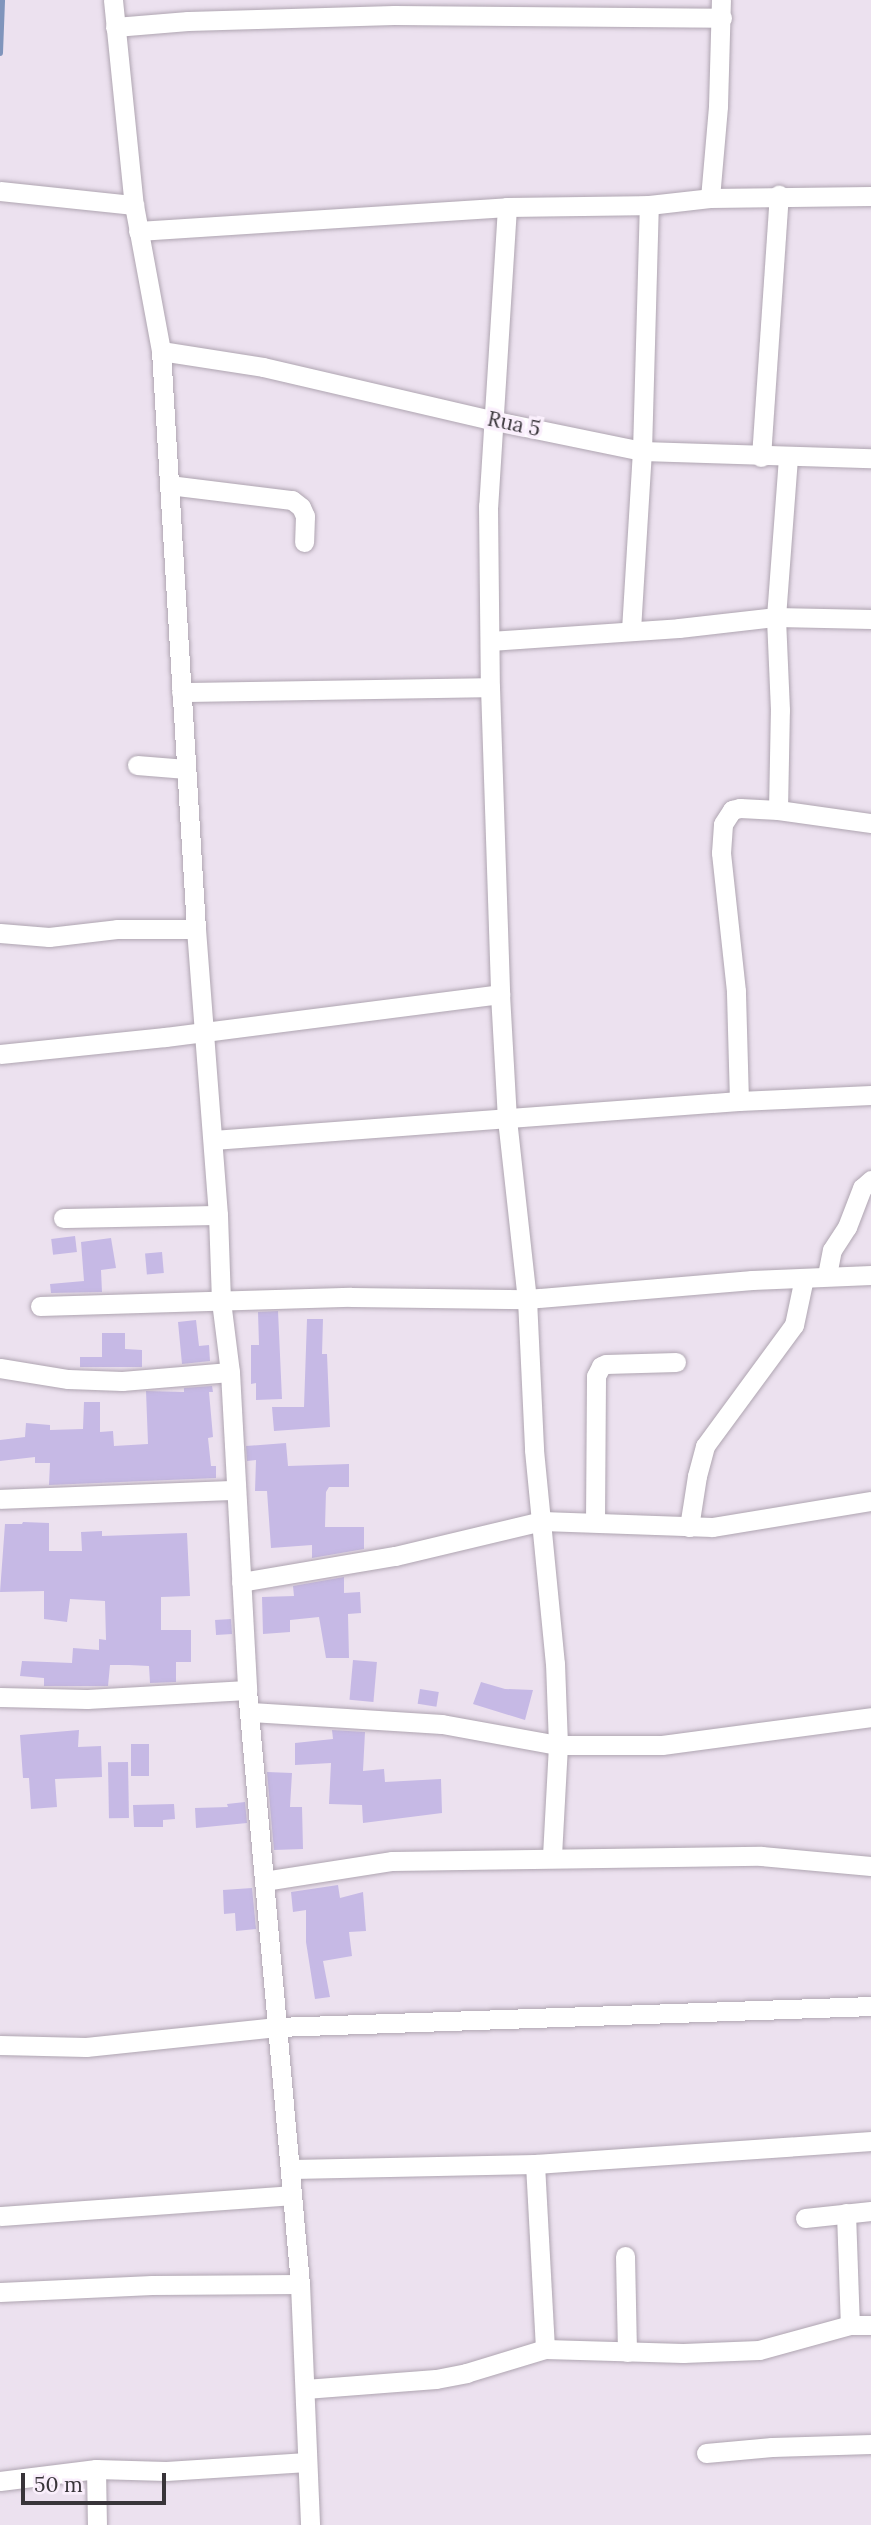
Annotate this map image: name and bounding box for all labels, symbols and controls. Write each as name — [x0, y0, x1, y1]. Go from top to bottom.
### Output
street label: Rua 5 — [485, 406, 543, 442]
scale bar — [24, 2458, 170, 2502]
text: 50 m — [34, 2471, 83, 2498]

